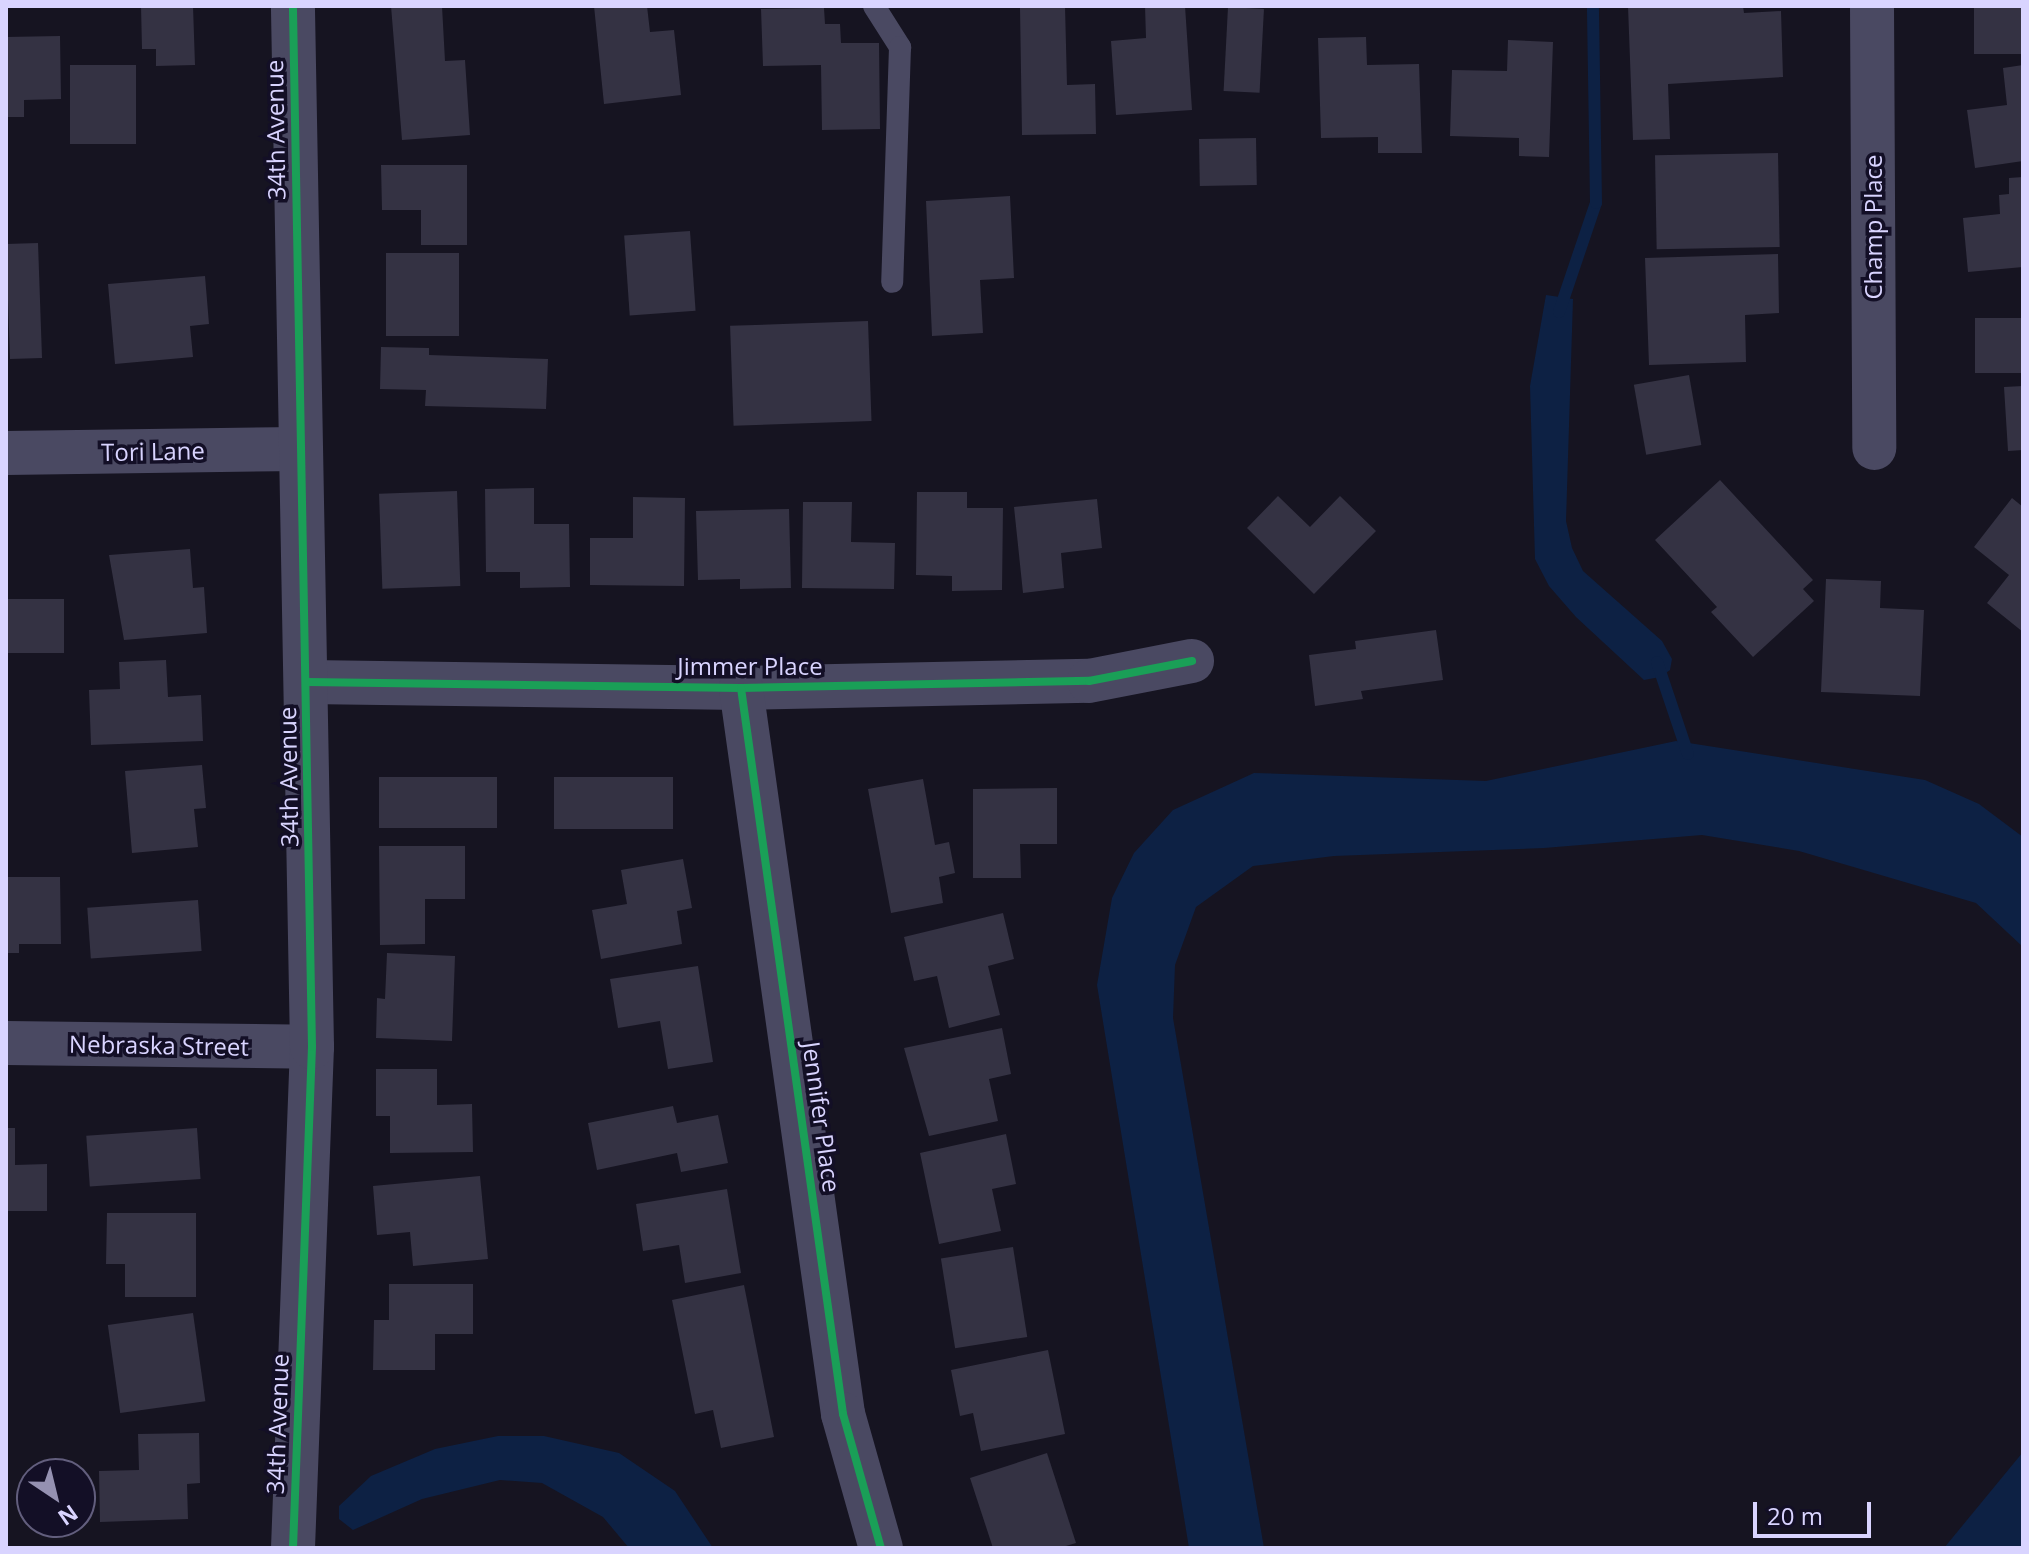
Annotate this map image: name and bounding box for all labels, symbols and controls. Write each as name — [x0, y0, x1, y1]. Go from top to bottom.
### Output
street label: 34th Avenue — [259, 60, 291, 200]
street label: Champ Place — [1859, 154, 1887, 300]
street label: Tori Lane — [101, 436, 205, 466]
street label: Jimmer Place — [677, 652, 823, 680]
street label: 34th Avenue — [272, 707, 304, 847]
street label: Nebraska Street — [69, 1029, 249, 1061]
street label: Jennifer Place — [797, 1040, 847, 1194]
street label: 34th Avenue — [260, 1353, 294, 1495]
north arrow — [16, 1458, 96, 1538]
scale bar — [1757, 1486, 1875, 1536]
text: N — [53, 1499, 85, 1533]
text: 20 m — [1767, 1499, 1823, 1532]

